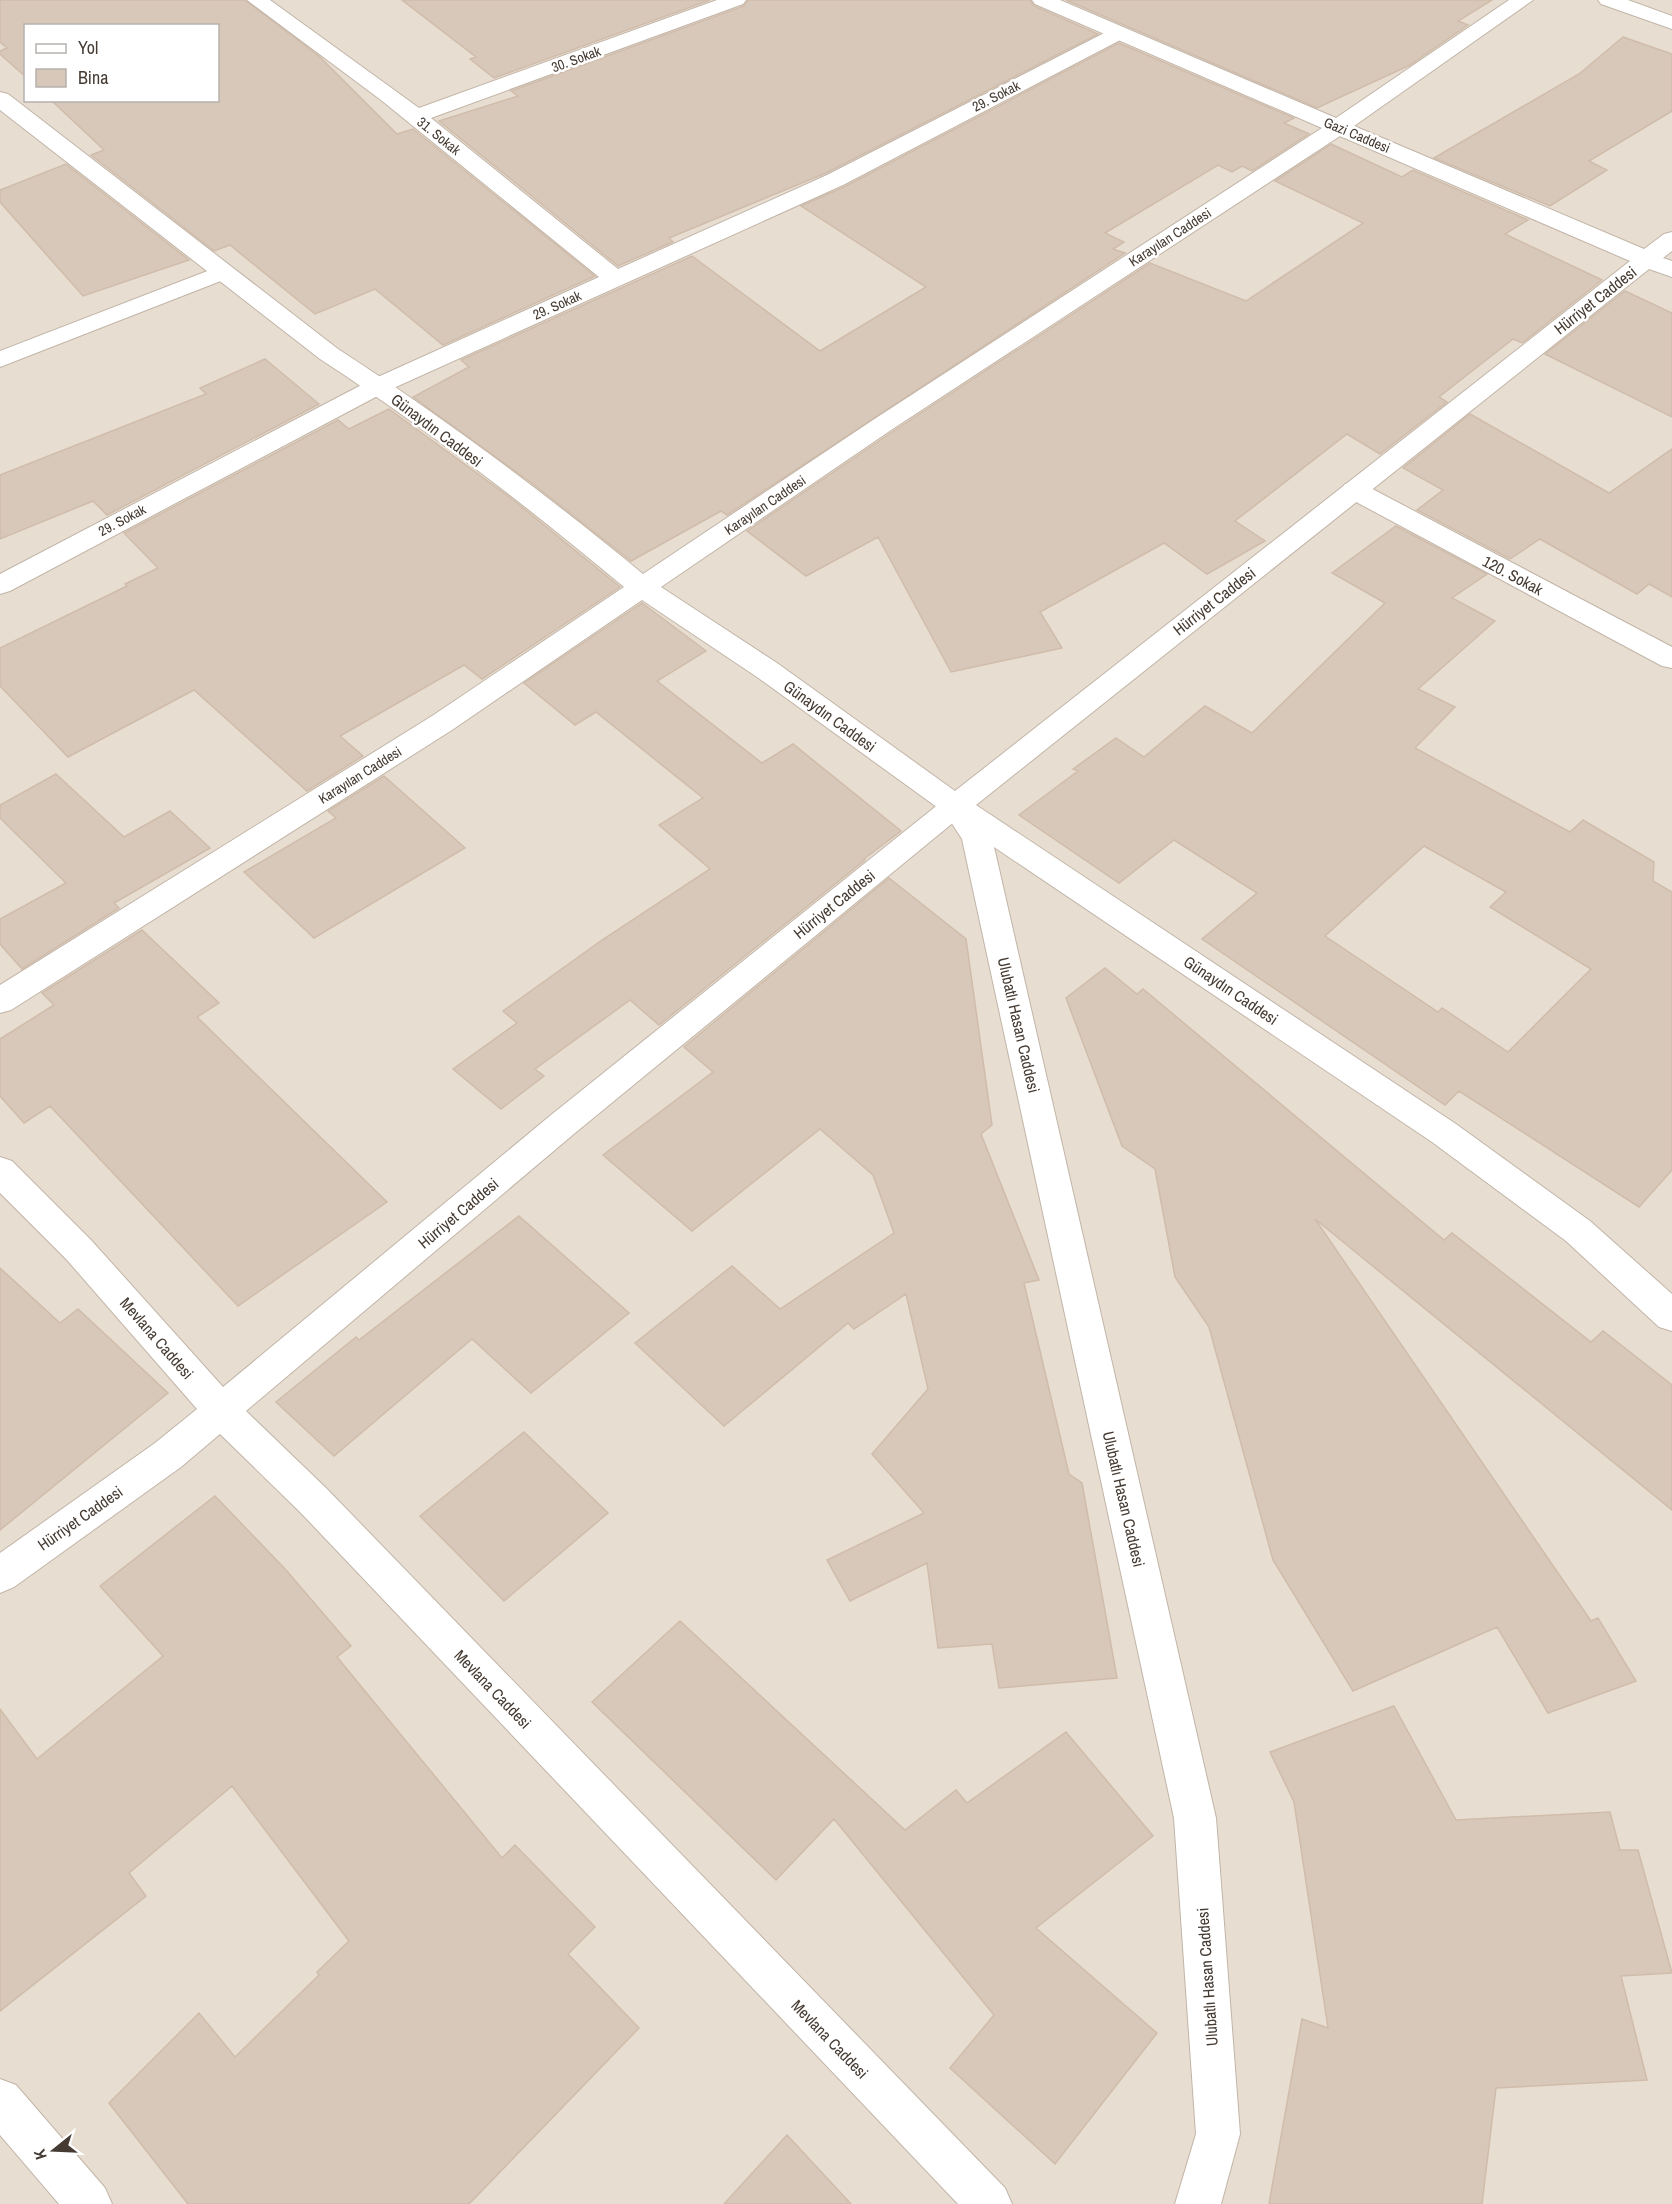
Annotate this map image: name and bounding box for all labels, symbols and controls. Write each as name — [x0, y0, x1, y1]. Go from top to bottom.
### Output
legend — [24, 24, 219, 102]
text: Yol — [78, 35, 98, 60]
street label: 30. Sokak — [549, 42, 603, 76]
text: Bina — [78, 65, 108, 90]
street label: 29. Sokak — [969, 76, 1023, 116]
street label: 31. Sokak — [413, 113, 465, 159]
street label: Gazi Caddesi — [1321, 113, 1393, 157]
street label: Karayılan Caddesi — [1125, 204, 1215, 270]
street label: Hürriyet Caddesi — [1549, 261, 1641, 339]
street label: 29. Sokak — [530, 286, 584, 324]
street label: Günaydın Caddesi — [387, 388, 487, 472]
street label: Karayılan Caddesi — [721, 471, 809, 539]
street label: 29. Sokak — [95, 500, 149, 540]
street label: 120. Sokak — [1479, 550, 1548, 600]
street label: Hürriyet Caddesi — [1168, 562, 1260, 640]
street label: Günaydın Caddesi — [779, 675, 881, 757]
street label: Karayılan Caddesi — [315, 742, 405, 808]
street label: Hürriyet Caddesi — [789, 864, 879, 944]
street label: Günaydın Caddesi — [1179, 950, 1283, 1030]
street label: Ulubatlı Hasan Caddesi — [993, 955, 1045, 1095]
street label: Hürriyet Caddesi — [413, 1173, 503, 1253]
street label: Mevlana Caddesi — [115, 1292, 199, 1384]
street label: Ulubatlı Hasan Caddesi — [1098, 1429, 1150, 1569]
street label: Hürriyet Caddesi — [33, 1481, 127, 1555]
street label: Mevlana Caddesi — [450, 1645, 536, 1733]
street label: Ulubatlı Hasan Caddesi — [1191, 1907, 1223, 2047]
street label: Mevlana Caddesi — [787, 1995, 873, 2083]
north arrow — [24, 2120, 84, 2180]
text: K — [28, 2146, 52, 2163]

